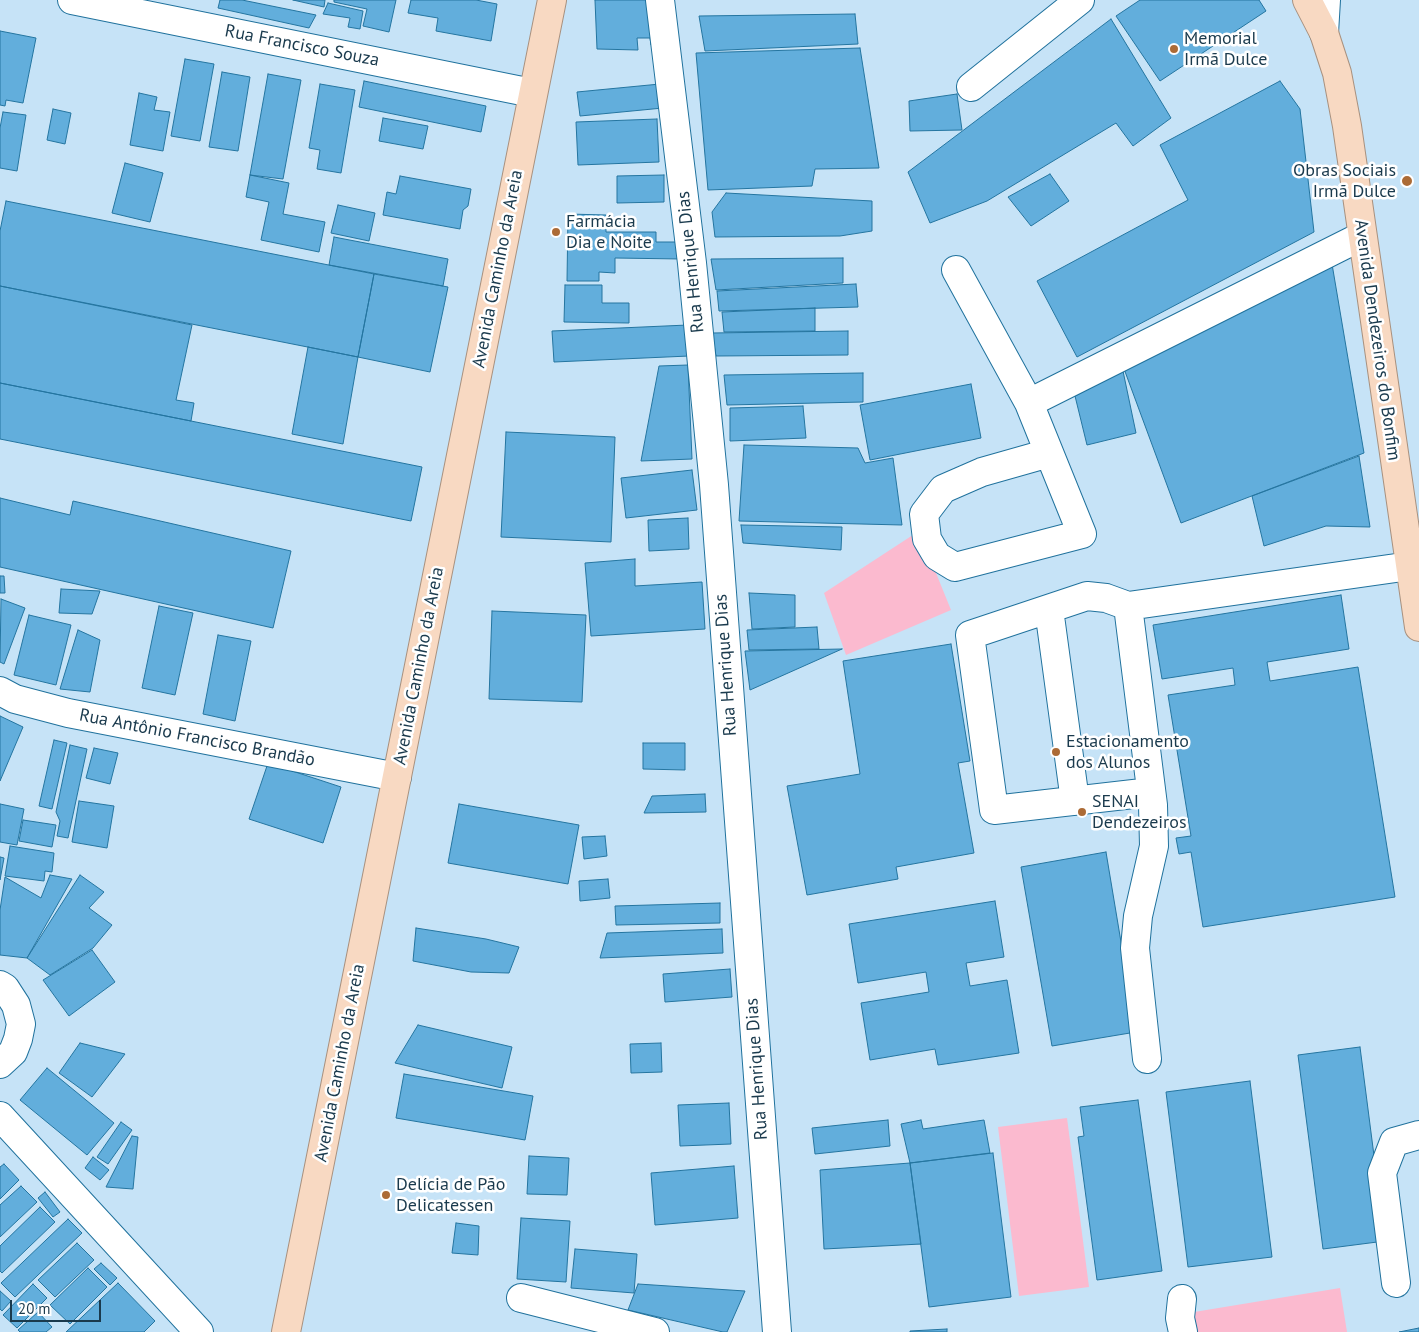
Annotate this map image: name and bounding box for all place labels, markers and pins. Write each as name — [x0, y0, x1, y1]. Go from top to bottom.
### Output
place label: Memorial Irmã Dulce — [1184, 28, 1267, 70]
marker: Memorial Irmã Dulce — [1168, 43, 1180, 55]
place label: Obras Sociais Irmã Dulce — [1293, 160, 1396, 202]
marker: Obras Sociais Irmã Dulce — [1400, 174, 1414, 188]
place label: Farmácia Dia e Noite — [566, 211, 652, 253]
marker: Farmácia Dia e Noite — [550, 226, 562, 238]
place label: Estacionamento dos Alunos — [1066, 731, 1189, 774]
marker: Estacionamento dos Alunos — [1050, 746, 1062, 758]
place label: SENAI Dendezeiros — [1092, 791, 1186, 834]
marker: SENAI Dendezeiros — [1076, 806, 1088, 818]
place label: Delícia de Pão Delicatessen — [396, 1174, 505, 1216]
marker: Delícia de Pão Delicatessen — [380, 1189, 392, 1201]

